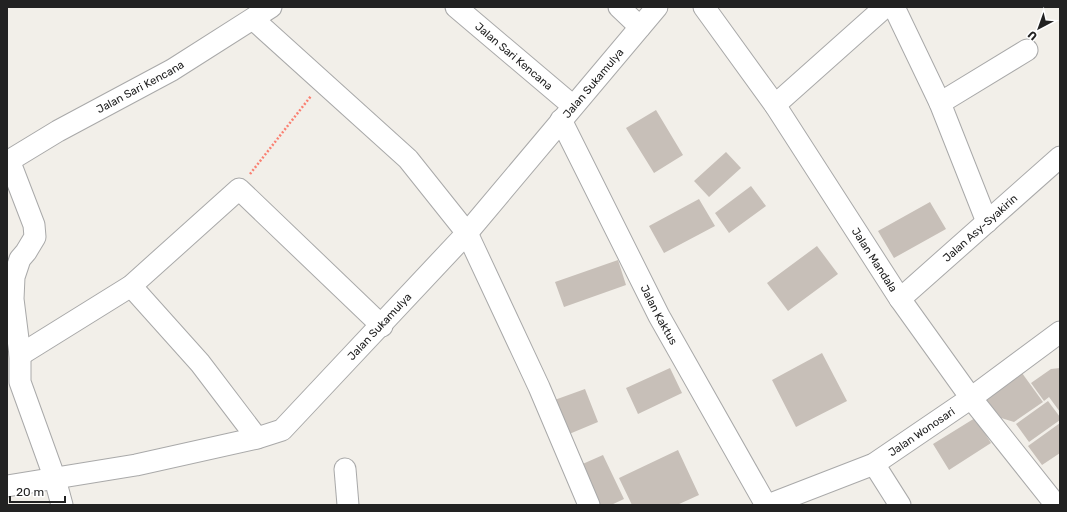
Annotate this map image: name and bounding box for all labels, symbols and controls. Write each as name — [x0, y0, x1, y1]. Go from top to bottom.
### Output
north arrow — [1019, 8, 1059, 48]
street label: Jalan Sari Kencana — [473, 20, 556, 93]
text: U — [1025, 28, 1040, 43]
street label: Jalan Sukamulya — [560, 45, 626, 121]
street label: Jalan Sari Kencana — [94, 58, 186, 116]
street label: Jalan Asy-Syakirin — [940, 191, 1020, 264]
street label: Jalan Mandala — [849, 225, 900, 294]
street label: Jalan Kaktus — [638, 283, 681, 347]
street label: Jalan Sukamulya — [345, 290, 414, 363]
street label: Jalan Wonosari — [886, 405, 957, 459]
scale bar — [10, 478, 65, 504]
text: 20 m — [16, 485, 44, 499]

